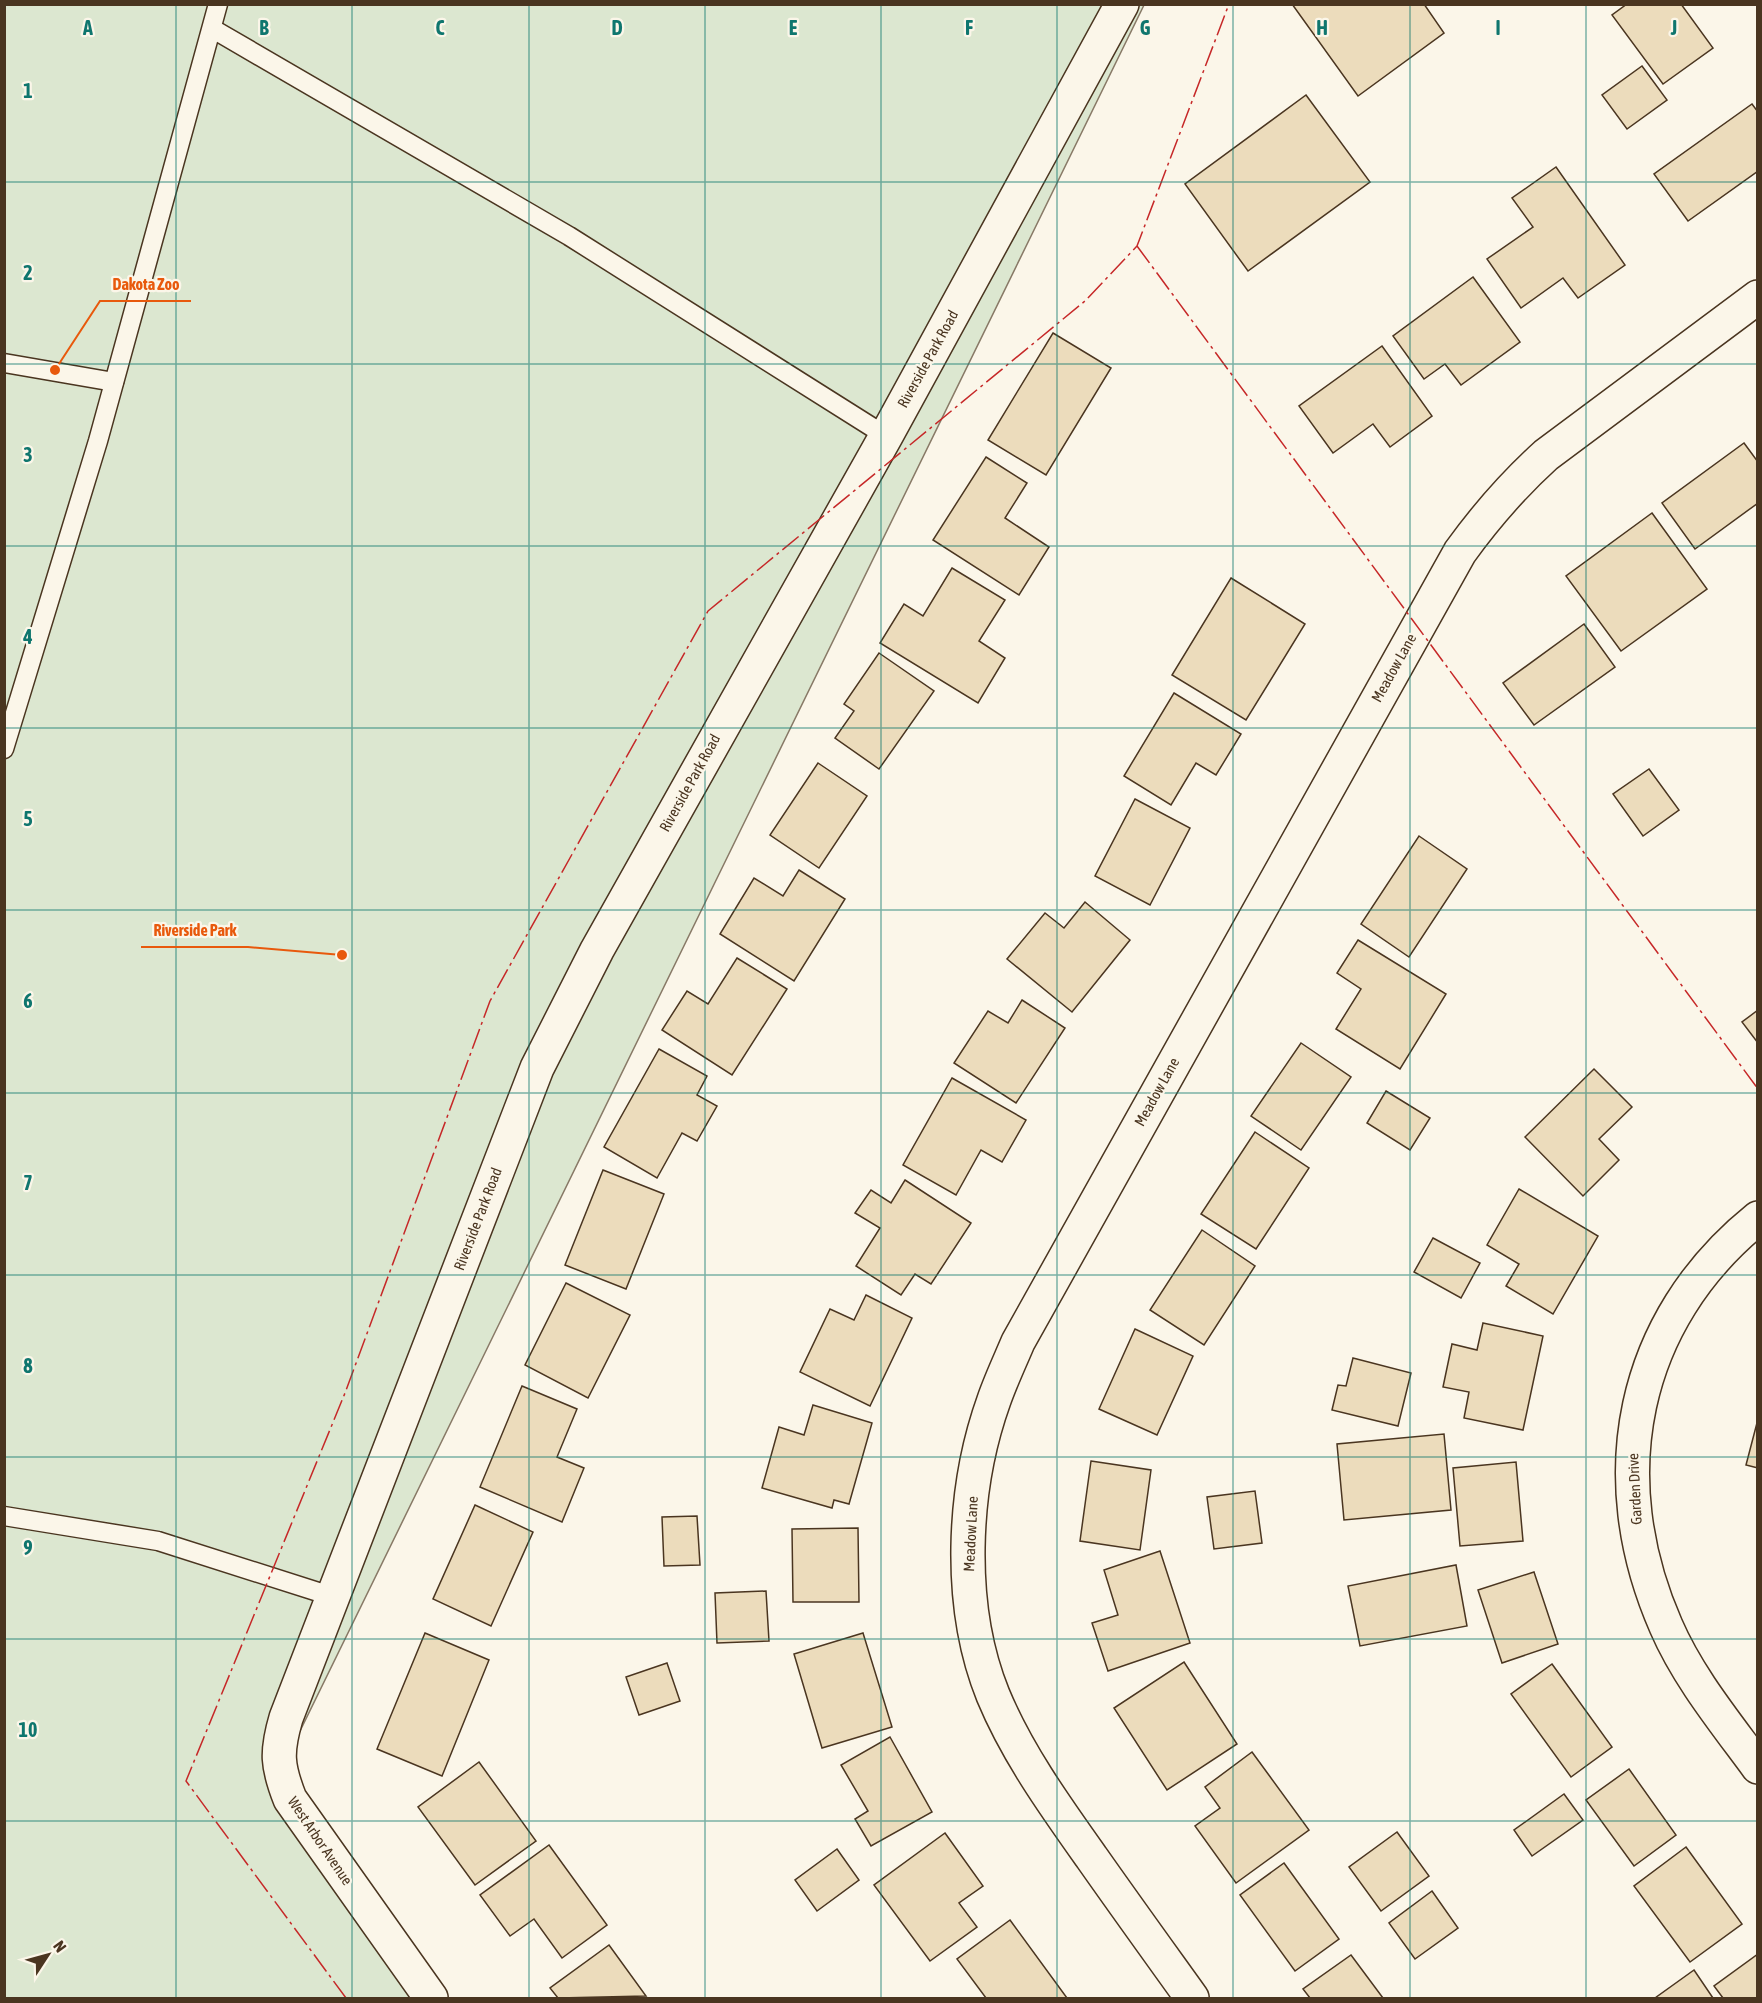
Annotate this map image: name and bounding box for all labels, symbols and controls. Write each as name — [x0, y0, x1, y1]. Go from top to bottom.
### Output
text: A — [82, 16, 93, 39]
text: B — [259, 16, 269, 39]
text: C — [436, 16, 445, 39]
text: D — [611, 16, 623, 39]
text: E — [789, 16, 798, 39]
text: F — [965, 16, 973, 39]
text: G — [1140, 16, 1151, 39]
text: H — [1316, 16, 1328, 39]
text: I — [1495, 16, 1501, 39]
text: J — [1670, 16, 1677, 39]
text: 1 — [23, 79, 33, 102]
text: 2 — [23, 261, 33, 284]
callout: Dakota Zoo — [100, 267, 191, 301]
text: Dakota Zoo — [112, 275, 180, 293]
street label: Riverside Park Road — [894, 307, 961, 410]
text: 3 — [23, 443, 33, 466]
text: 4 — [22, 625, 33, 648]
street label: Meadow Lane — [1368, 630, 1419, 705]
street label: Riverside Park Road — [656, 731, 723, 834]
text: 5 — [23, 807, 33, 830]
callout: Riverside Park — [141, 913, 248, 947]
text: Riverside Park — [153, 921, 238, 939]
text: 6 — [23, 989, 33, 1012]
street label: Meadow Lane — [1131, 1054, 1182, 1129]
street label: Riverside Park Road — [450, 1165, 505, 1273]
text: 7 — [23, 1171, 33, 1194]
text: 8 — [23, 1354, 33, 1377]
street label: Garden Drive — [1624, 1453, 1645, 1525]
street label: Meadow Lane — [960, 1496, 981, 1572]
text: 9 — [23, 1536, 33, 1559]
text: 10 — [19, 1718, 37, 1741]
street label: West Arbor Avenue — [285, 1793, 356, 1888]
north arrow — [18, 1925, 78, 1985]
text: N — [50, 1937, 70, 1955]

